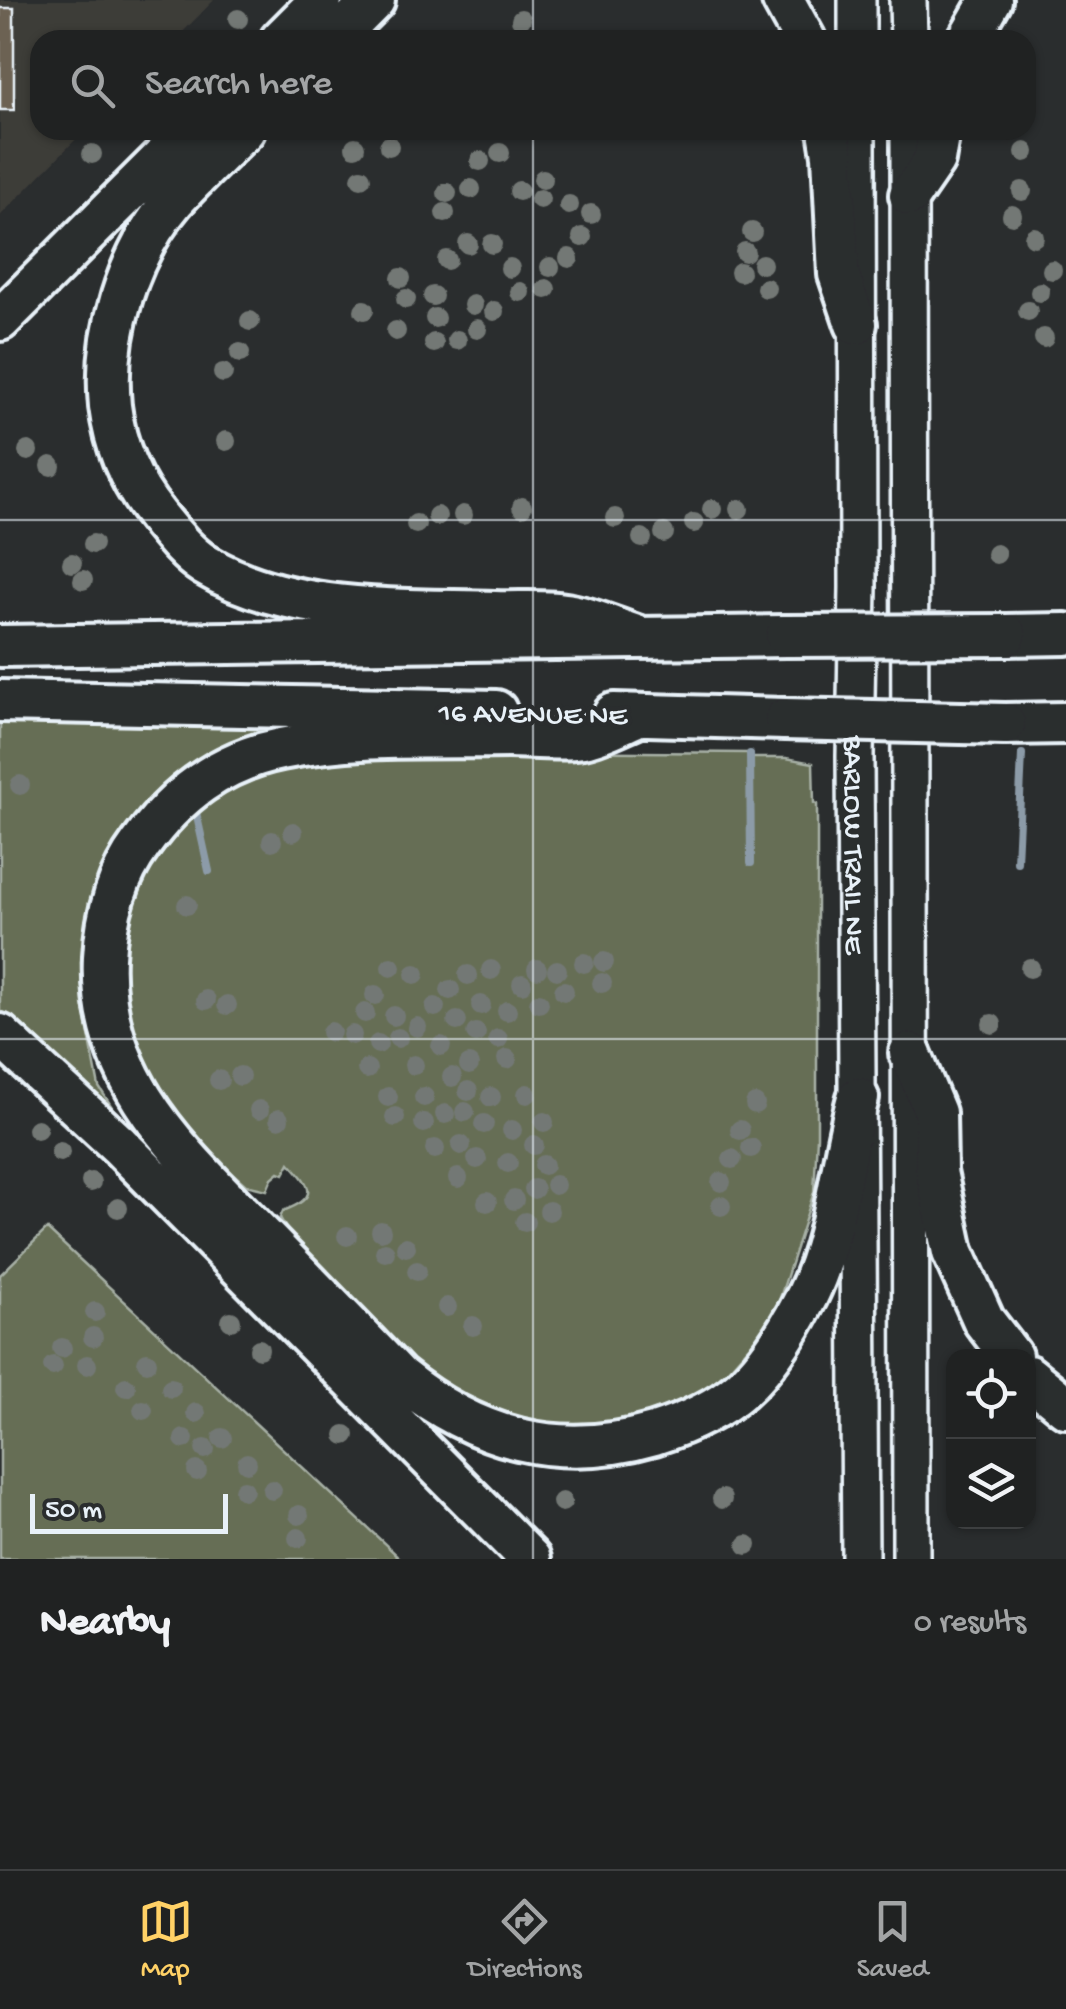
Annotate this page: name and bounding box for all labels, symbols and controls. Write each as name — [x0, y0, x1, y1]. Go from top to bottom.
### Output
search box — [30, 30, 1036, 140]
icon: search — [65, 58, 120, 113]
text: Search here — [145, 63, 332, 107]
street label: 16 AVENUE NE — [437, 697, 629, 736]
street label: BARLOW TRAIL NE — [833, 734, 869, 956]
map controls — [946, 1349, 1036, 1529]
button: locate — [946, 1349, 1036, 1439]
button: layers — [946, 1439, 1036, 1529]
scale bar — [30, 1489, 228, 1534]
text: 50 m — [45, 1495, 102, 1528]
text: Nearby — [40, 1600, 170, 1649]
text: 0 results — [914, 1605, 1026, 1643]
tab: Map — [138, 1894, 193, 1987]
tab: Directions — [468, 1894, 582, 1987]
tab: Saved — [857, 1894, 928, 1987]

